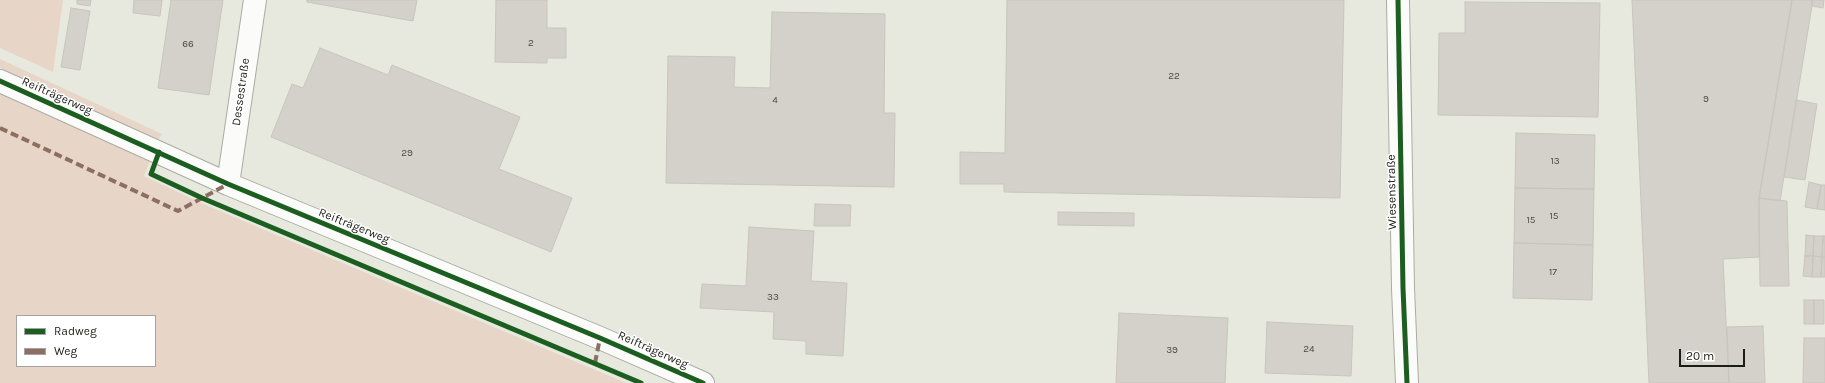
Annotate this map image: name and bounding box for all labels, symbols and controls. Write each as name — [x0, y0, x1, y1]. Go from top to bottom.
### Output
house number: 2 — [528, 37, 534, 49]
house number: 66 — [182, 38, 194, 50]
street label: Dessestraße — [229, 57, 253, 127]
house number: 22 — [1168, 70, 1180, 82]
street label: Reifträgerweg — [20, 74, 94, 118]
house number: 9 — [1703, 93, 1709, 105]
house number: 4 — [772, 94, 778, 106]
house number: 29 — [401, 147, 413, 159]
street label: Wiesenstraße — [1384, 154, 1400, 230]
house number: 13 — [1550, 155, 1560, 167]
street label: Reifträgerweg — [316, 205, 392, 247]
house number: 15 — [1550, 210, 1558, 222]
house number: 15 — [1527, 214, 1535, 226]
house number: 17 — [1549, 266, 1557, 278]
house number: 33 — [767, 291, 779, 303]
legend — [16, 315, 156, 367]
text: Radweg — [54, 324, 97, 338]
street label: Reifträgerweg — [616, 328, 690, 372]
scale bar — [1681, 341, 1747, 367]
house number: 24 — [1303, 343, 1315, 355]
text: Weg — [54, 344, 77, 358]
house number: 39 — [1166, 344, 1178, 356]
text: 20 m — [1686, 349, 1714, 363]

